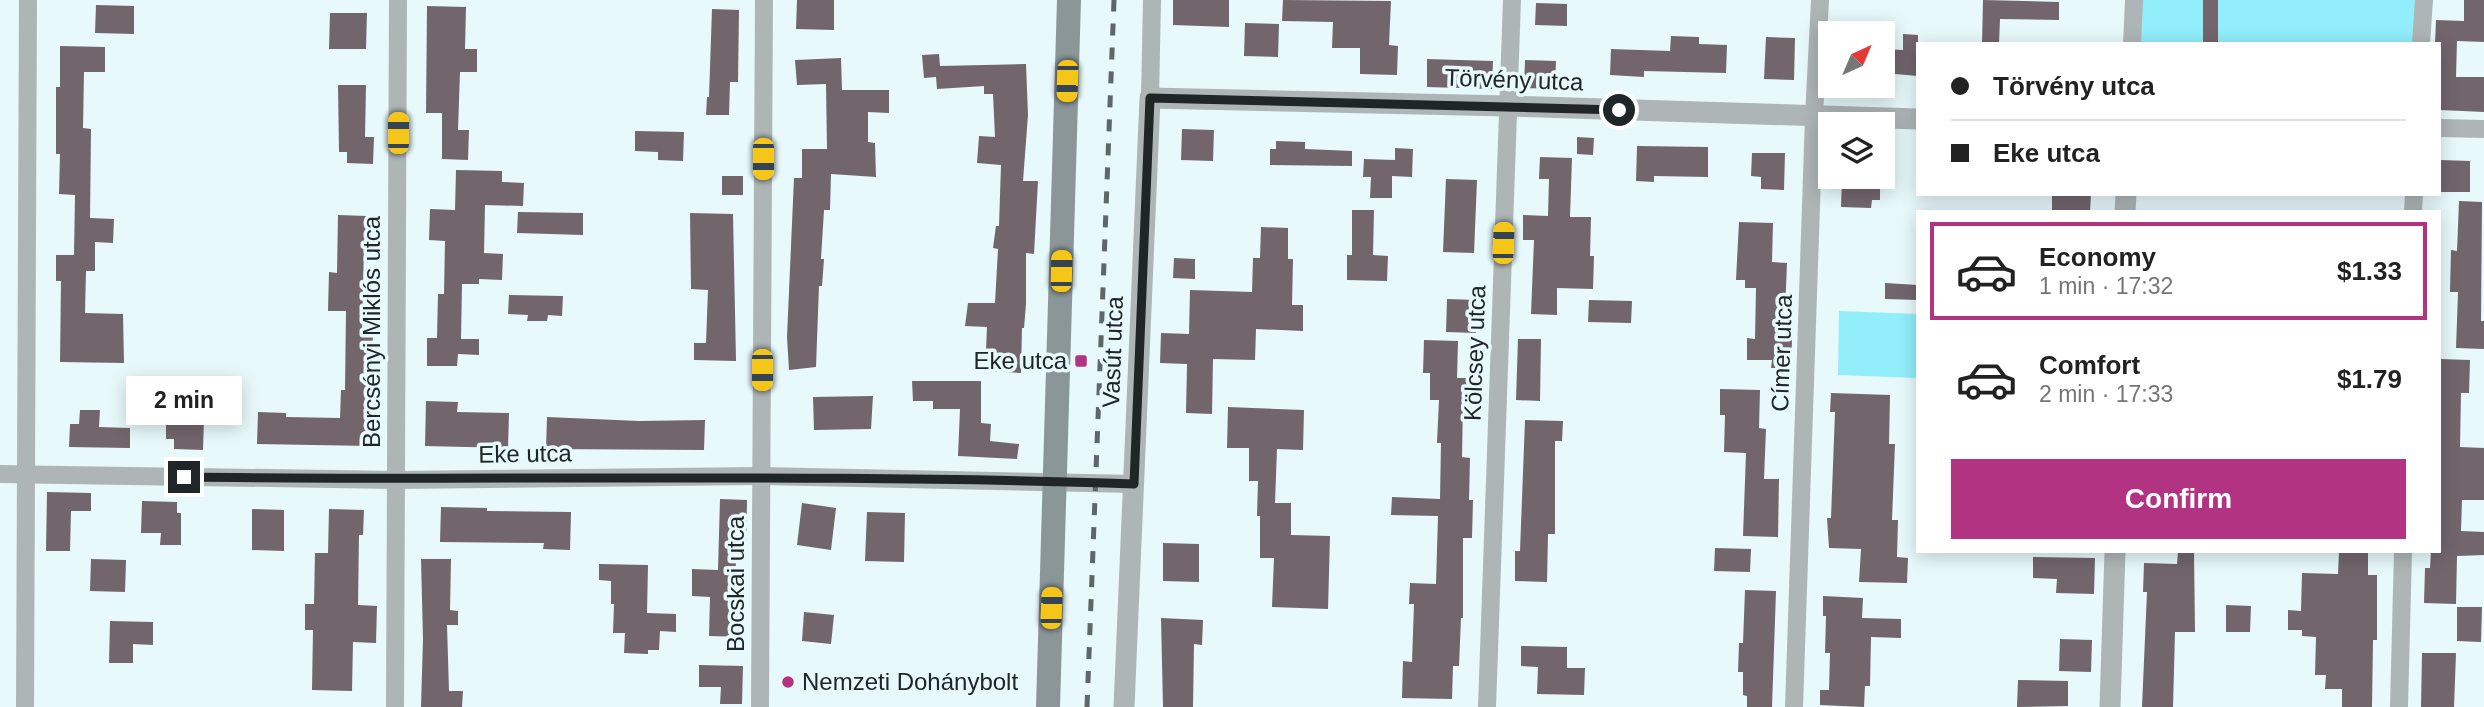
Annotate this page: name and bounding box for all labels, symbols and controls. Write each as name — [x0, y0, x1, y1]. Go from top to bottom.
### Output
north arrow — [1818, 21, 1895, 98]
map controls — [1818, 21, 1895, 189]
car — [1056, 60, 1079, 102]
street label: Törvény utca — [1444, 64, 1584, 95]
text: Törvény utca — [1993, 71, 2155, 101]
route start — [1603, 94, 1635, 126]
car — [388, 112, 409, 154]
button: layers — [1818, 112, 1895, 189]
car — [753, 138, 774, 180]
text: Eke utca — [1993, 138, 2100, 168]
street label: Bercsényi Miklós utca — [358, 215, 385, 448]
car — [1492, 222, 1515, 264]
icon: car — [1955, 240, 2018, 303]
text: Economy — [2039, 242, 2156, 272]
car — [1051, 250, 1072, 292]
text: $1.33 — [2337, 256, 2402, 286]
text: 1 min · 17:32 — [2039, 273, 2173, 299]
street label: Kölcsey utca — [1459, 284, 1490, 421]
street label: Címer utca — [1766, 293, 1797, 412]
street label: Vasút utca — [1097, 295, 1128, 408]
place label: Eke utca — [974, 347, 1068, 374]
icon: car — [1955, 348, 2018, 411]
car — [752, 349, 773, 391]
text: Comfort — [2039, 350, 2140, 380]
marker: Eke utca — [1073, 353, 1089, 369]
text: $1.79 — [2337, 364, 2402, 394]
callout: 2 min — [126, 376, 242, 424]
text: 2 min · 17:33 — [2039, 381, 2173, 407]
text: 2 min — [154, 387, 214, 413]
street label: Eke utca — [478, 439, 573, 468]
button: Confirm — [1951, 459, 2406, 539]
route end — [168, 461, 200, 493]
street label: Bocskai utca — [722, 515, 749, 652]
car — [1040, 587, 1063, 629]
place label: Nemzeti Dohánybolt — [802, 668, 1018, 695]
marker: Nemzeti Dohánybolt — [780, 674, 796, 690]

